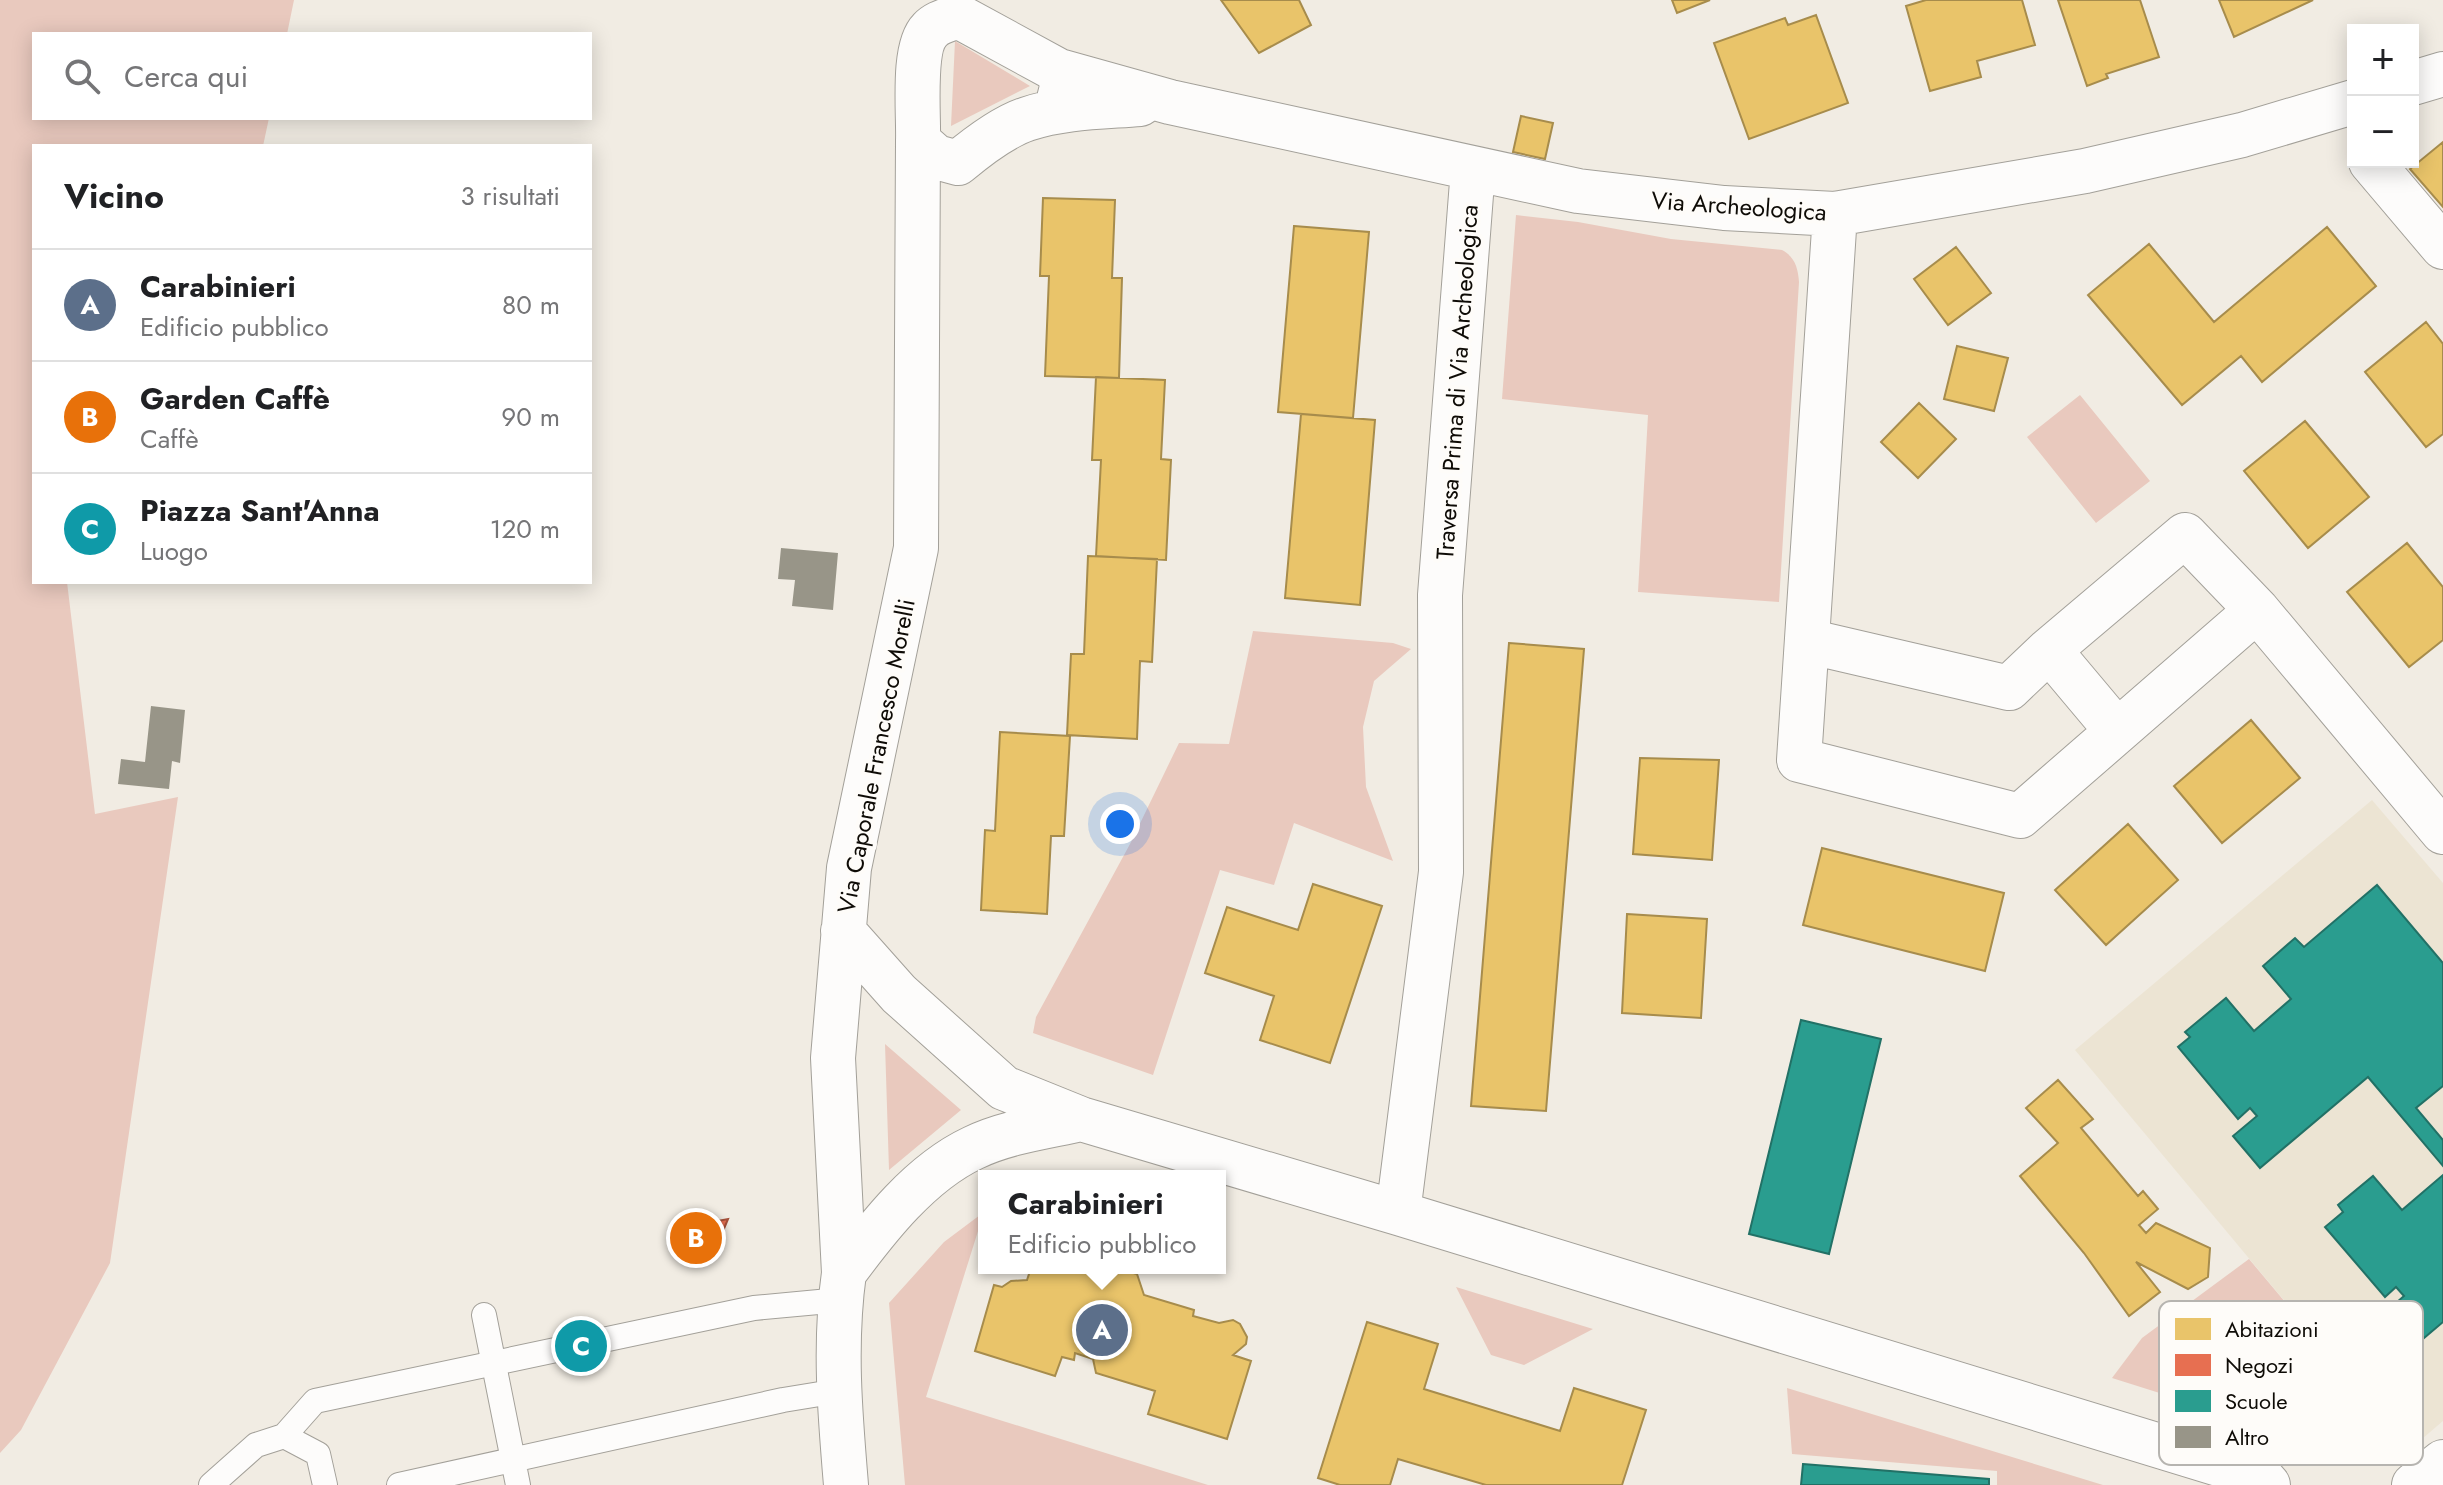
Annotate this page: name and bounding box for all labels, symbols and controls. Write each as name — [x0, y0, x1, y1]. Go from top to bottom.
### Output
map controls — [2347, 24, 2419, 168]
button: + — [2347, 24, 2419, 96]
search box — [32, 32, 592, 120]
icon: search — [60, 54, 104, 98]
text: Cerca qui — [124, 55, 248, 98]
button: − — [2347, 96, 2419, 168]
text: Vicino — [64, 172, 164, 221]
text: 3 risultati — [460, 177, 560, 215]
street label: Via Archeologica — [1650, 182, 1828, 230]
street label: Traversa Prima di Via Archeologica — [1427, 203, 1487, 561]
text: Carabinieri — [140, 265, 296, 308]
text: A — [80, 286, 100, 324]
text: 80 m — [502, 286, 560, 324]
text: Edificio pubblico — [140, 308, 329, 346]
text: Garden Caffè — [140, 377, 330, 420]
text: B — [81, 398, 99, 436]
text: 90 m — [501, 398, 560, 436]
text: Caffè — [140, 420, 199, 458]
text: Piazza Sant'Anna — [140, 489, 380, 532]
text: C — [81, 510, 99, 548]
text: 120 m — [490, 510, 560, 548]
text: Luogo — [140, 532, 208, 570]
street label: Via Caporale Francesco Morelli — [828, 596, 924, 916]
your location — [1100, 804, 1140, 844]
popup — [978, 1170, 1226, 1274]
text: Carabinieri — [1008, 1182, 1163, 1225]
pin: B — [670, 1208, 722, 1268]
text: Edificio pubblico — [1008, 1225, 1196, 1263]
pin: A — [1076, 1300, 1128, 1360]
legend — [2159, 1301, 2423, 1465]
text: Abitazioni — [2225, 1313, 2319, 1345]
pin: C — [555, 1316, 607, 1376]
text: Negozi — [2225, 1349, 2293, 1381]
text: Scuole — [2225, 1385, 2288, 1417]
text: Altro — [2225, 1421, 2269, 1453]

